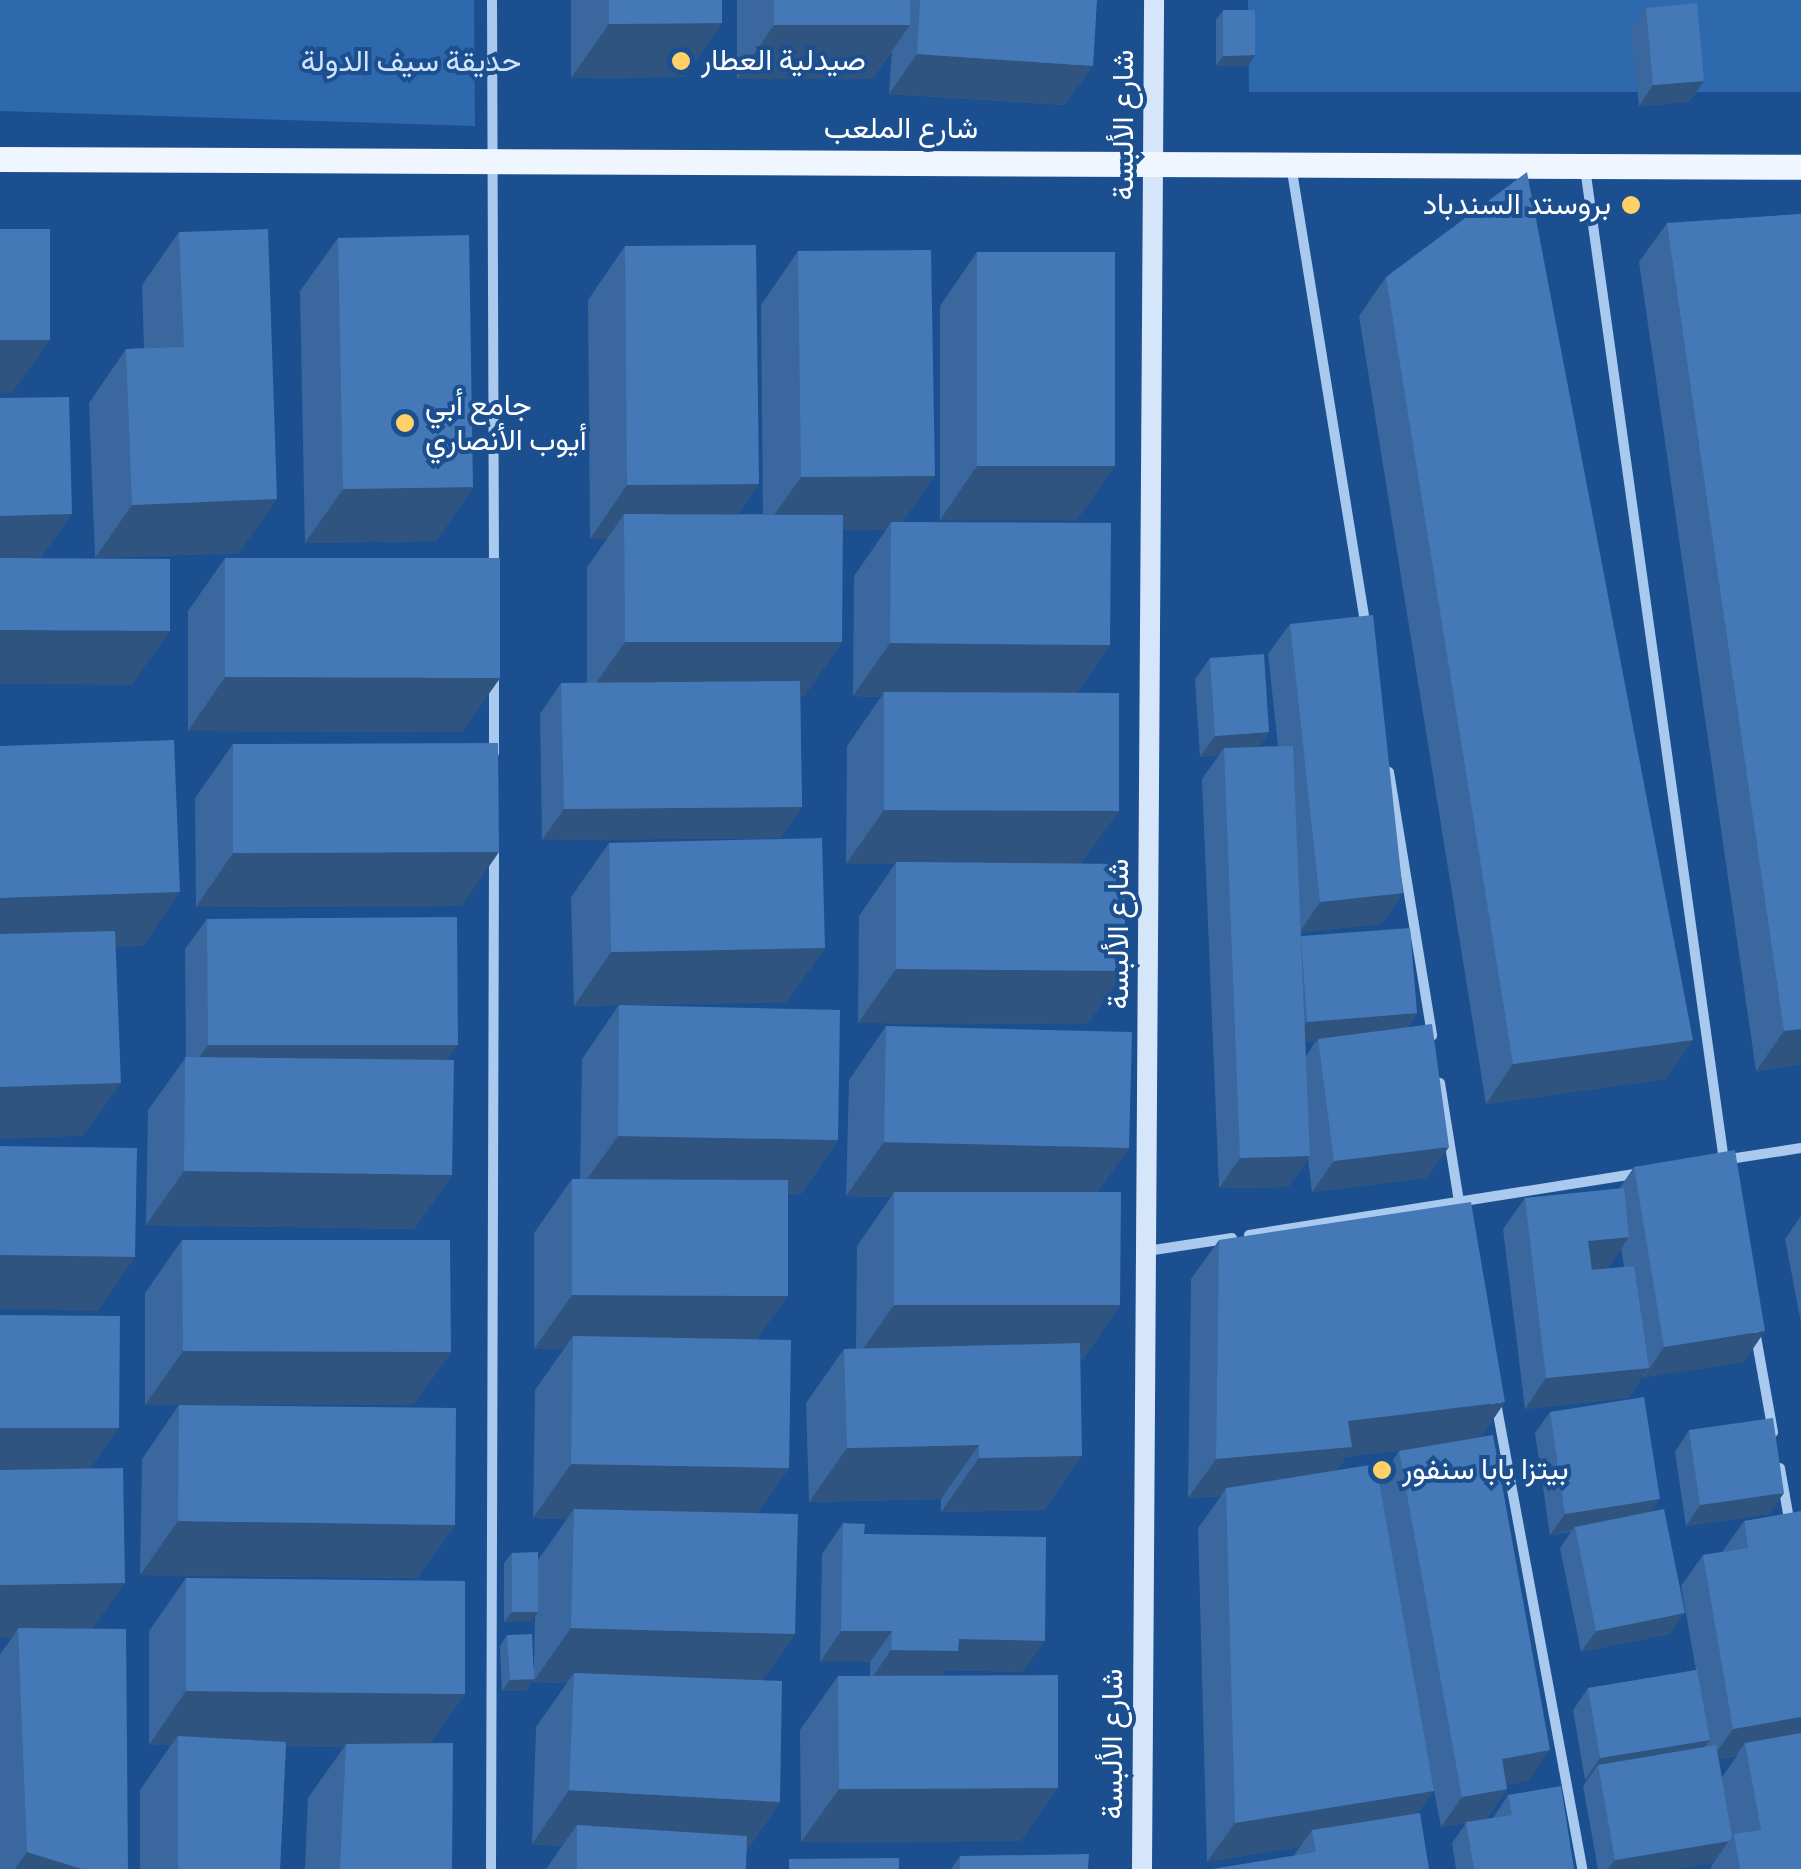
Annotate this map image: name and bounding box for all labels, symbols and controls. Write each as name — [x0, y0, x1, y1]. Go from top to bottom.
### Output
place label: صيدلية العطار — [701, 43, 866, 79]
park label: حديقة سيف الدولة — [301, 44, 521, 80]
marker: صيدلية العطار — [670, 50, 692, 72]
street label: شارع الألبسة — [1106, 50, 1142, 200]
street label: شارع الملعب — [824, 111, 978, 147]
place label: بروستد السندباد — [1423, 187, 1611, 223]
marker: بروستد السندباد — [1620, 194, 1642, 216]
place label: جامع أبي أيوب الأنصاري — [425, 388, 587, 458]
marker: جامع أبي أيوب الأنصاري — [394, 412, 416, 434]
street label: شارع الألبسة — [1101, 859, 1137, 1009]
place label: بيتزا بابا سنفور — [1402, 1452, 1569, 1488]
marker: بيتزا بابا سنفور — [1371, 1459, 1393, 1481]
street label: شارع الألبسة — [1095, 1669, 1131, 1819]

